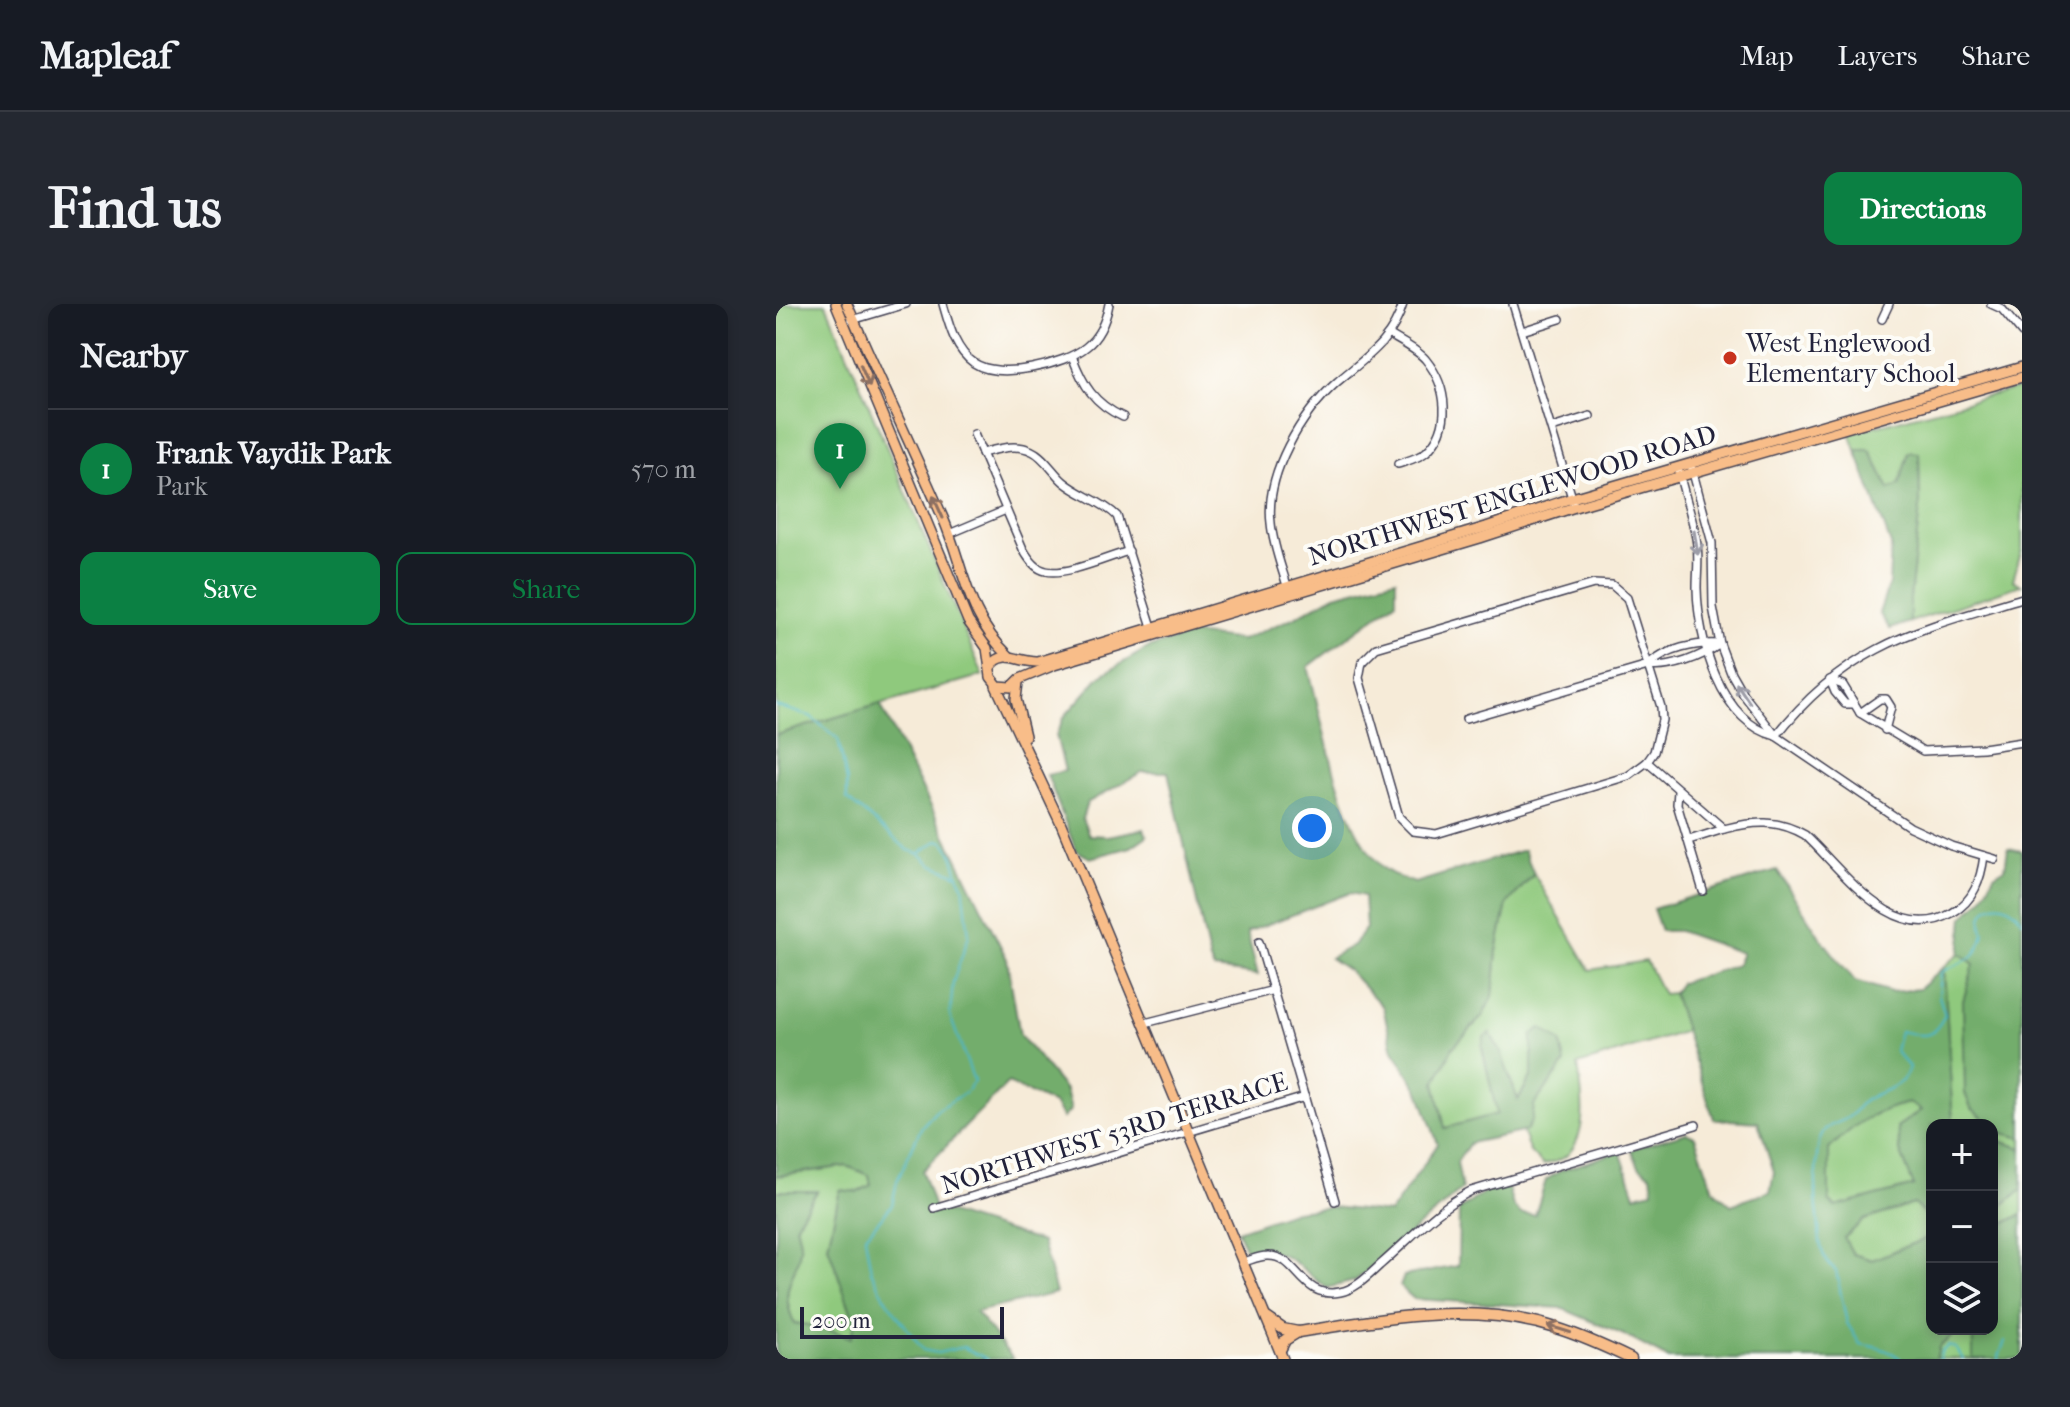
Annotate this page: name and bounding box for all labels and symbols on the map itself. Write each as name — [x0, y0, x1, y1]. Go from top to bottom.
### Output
place label: West Englewood Elementary School — [1745, 328, 1955, 389]
marker: West Englewood Elementary School — [1721, 349, 1739, 367]
one-way arrow — [858, 363, 873, 388]
street label: NORTHWEST ENGLEWOOD ROAD — [1304, 419, 1720, 572]
pin: 1 — [814, 423, 866, 489]
one-way arrow — [930, 495, 945, 519]
one-way arrow — [1689, 530, 1704, 555]
one-way arrow — [1735, 682, 1752, 704]
your location — [1292, 808, 1332, 848]
street label: NORTHWEST 53RD TERRACE — [937, 1066, 1291, 1201]
scale bar — [800, 1303, 1004, 1339]
one-way arrow — [1546, 1321, 1572, 1336]

